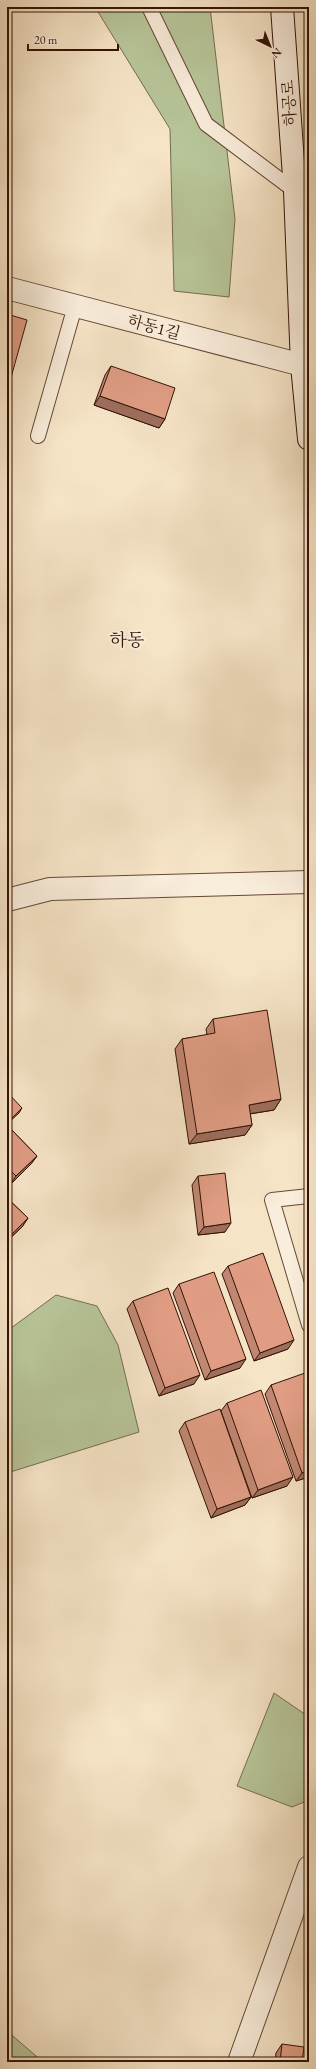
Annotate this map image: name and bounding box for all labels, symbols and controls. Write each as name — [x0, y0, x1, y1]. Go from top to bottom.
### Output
scale bar — [28, 26, 118, 52]
north arrow — [250, 26, 290, 66]
text: 20 m — [34, 32, 58, 48]
text: N — [269, 45, 285, 62]
street label: 하공로 — [277, 79, 301, 127]
street label: 하동1길 — [125, 310, 183, 344]
district label: 하동 — [110, 628, 144, 651]

